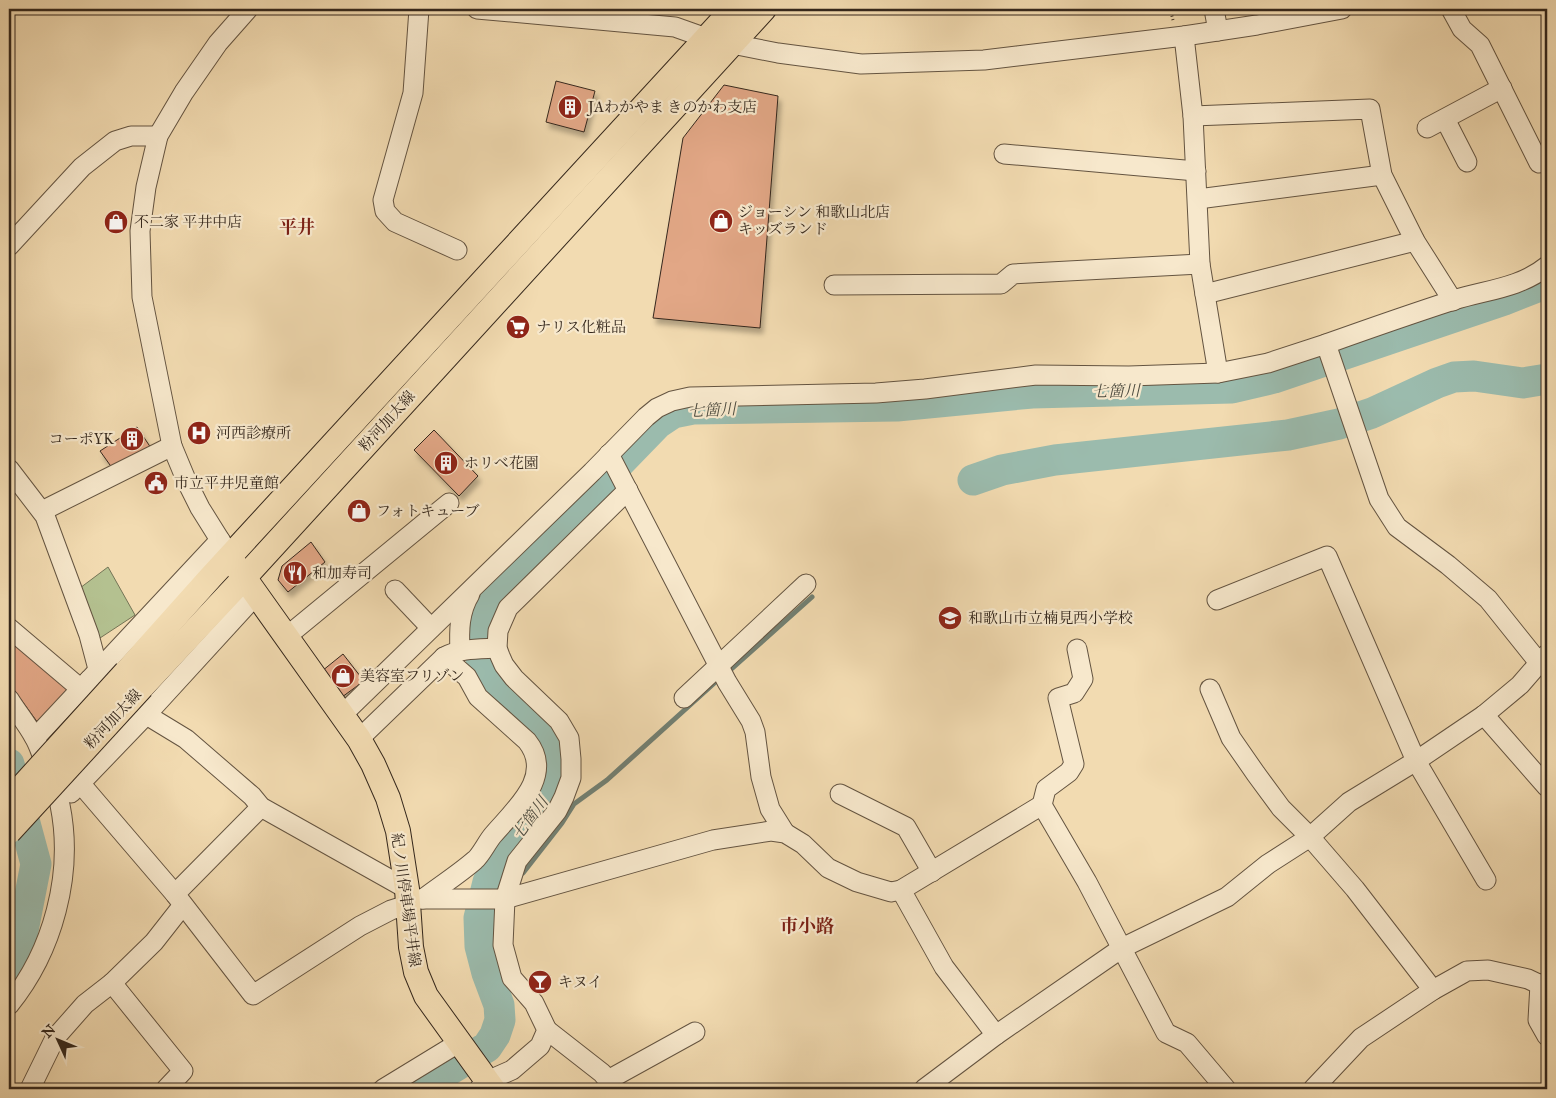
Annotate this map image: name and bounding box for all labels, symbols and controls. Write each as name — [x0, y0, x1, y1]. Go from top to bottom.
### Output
building icon: JAわかやま きのかわ支店 — [557, 94, 583, 120]
place label: JAわかやま きのかわ支店 — [586, 98, 757, 117]
place label: ジョーシン 和歌山北店 キッズランド — [738, 203, 890, 238]
shop icon: ジョーシン 和歌山北店 キッズランド — [708, 208, 734, 234]
shop icon: 不二家 平井中店 — [103, 209, 129, 235]
place label: 不二家 平井中店 — [134, 213, 242, 231]
district label: 平井 — [279, 216, 315, 238]
supermarket icon: ナリス化粧品 — [505, 314, 531, 340]
place label: ナリス化粧品 — [536, 318, 626, 336]
water label: 七箇川 — [1092, 381, 1142, 401]
street label: 粉河加太線 — [355, 387, 419, 455]
water label: 七箇川 — [688, 399, 738, 421]
hospital icon: 河西診療所 — [186, 420, 212, 446]
place label: 河西診療所 — [216, 424, 291, 442]
building icon: コーポYK — [119, 426, 145, 452]
place label: コーポYK — [49, 430, 114, 448]
building icon: ホリベ花園 — [433, 450, 459, 476]
place label: ホリベ花園 — [464, 454, 539, 472]
public building icon: 市立平井児童館 — [143, 470, 169, 496]
place label: 市立平井児童館 — [174, 474, 279, 492]
shop icon: フォトキューブ — [346, 498, 372, 524]
place label: フォトキューブ — [376, 502, 480, 520]
restaurant icon: 和加寿司 — [282, 560, 308, 586]
place label: 和加寿司 — [312, 564, 372, 582]
school or university icon: 和歌山市立楠見西小学校 — [937, 605, 963, 631]
place label: 和歌山市立楠見西小学校 — [968, 609, 1133, 627]
shop icon: 美容室フリゾン — [330, 663, 356, 689]
place label: 美容室フリゾン — [360, 667, 464, 685]
street label: 粉河加太線 — [81, 685, 145, 753]
water label: 七箇川 — [508, 791, 553, 843]
street label: 紀ノ川停車場平井線 — [388, 832, 424, 968]
district label: 市小路 — [780, 915, 834, 937]
bar icon: キヌイ — [527, 969, 553, 995]
place label: キヌイ — [558, 973, 603, 991]
north arrow — [32, 1016, 82, 1066]
text: N — [39, 1021, 59, 1041]

